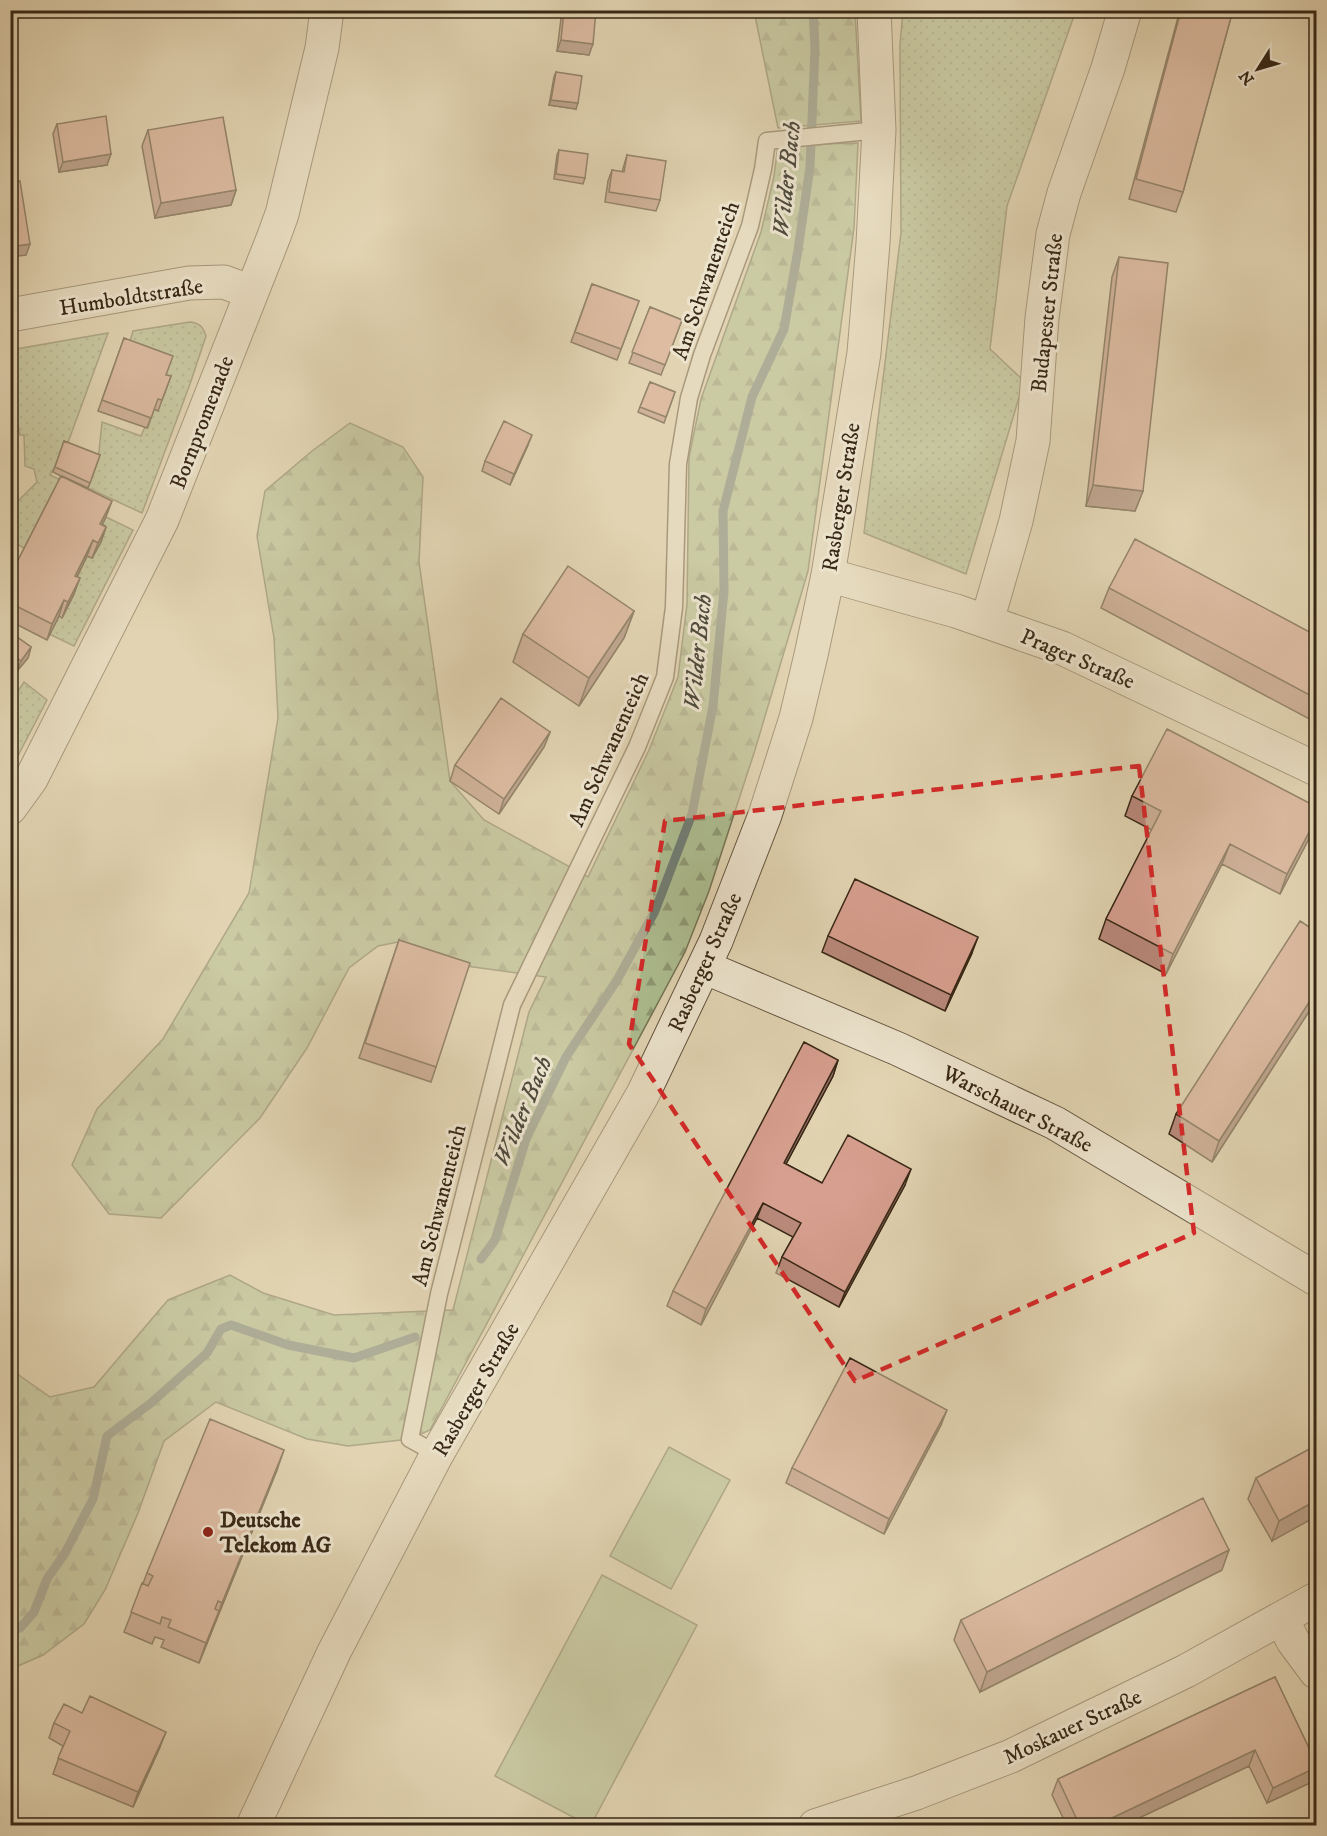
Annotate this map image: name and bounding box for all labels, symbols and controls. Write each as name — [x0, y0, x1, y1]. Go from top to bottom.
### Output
north arrow — [1228, 39, 1288, 99]
text: N — [1235, 66, 1259, 89]
water label: Wilder Bach — [766, 120, 808, 238]
street label: Am Schwanenteich — [667, 197, 746, 363]
street label: Budapester Straße — [1026, 232, 1069, 394]
street label: Humboldtstraße — [57, 273, 205, 322]
street label: Bornpromenade — [165, 352, 240, 493]
street label: Rasberger Straße — [816, 421, 867, 574]
water label: Wilder Bach — [677, 593, 719, 711]
street label: Prager Straße — [1016, 623, 1139, 696]
street label: Am Schwanenteich — [563, 668, 656, 831]
street label: Rasberger Straße — [662, 889, 748, 1037]
water label: Wilder Bach — [486, 1052, 560, 1171]
street label: Warschauer Straße — [937, 1059, 1097, 1159]
street label: Am Schwanenteich — [406, 1121, 473, 1289]
street label: Rasberger Straße — [427, 1318, 526, 1462]
place label: Deutsche Telekom AG — [219, 1507, 332, 1559]
marker: Deutsche Telekom AG — [201, 1525, 215, 1539]
street label: Moskauer Straße — [999, 1684, 1146, 1771]

